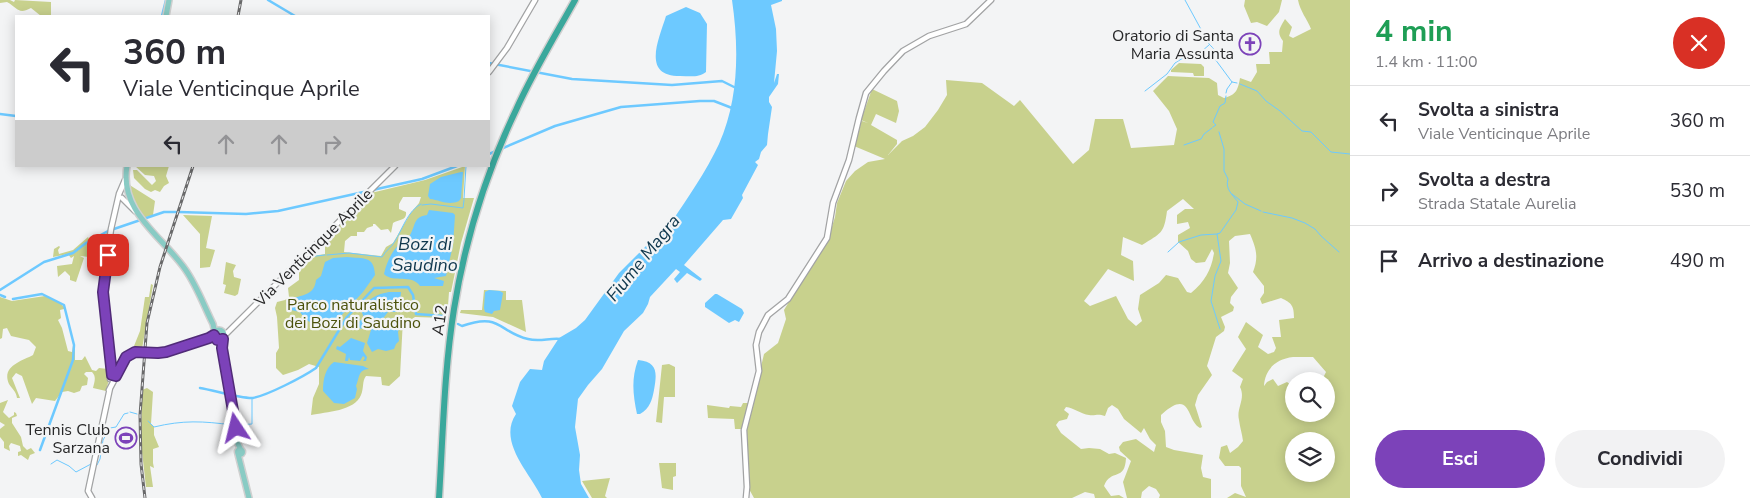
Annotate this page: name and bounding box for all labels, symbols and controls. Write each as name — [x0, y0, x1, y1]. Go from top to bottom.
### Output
text: 4 min — [1375, 11, 1453, 52]
button: close — [1673, 17, 1725, 69]
place label: Oratorio di Santa Maria Assunta — [1112, 25, 1234, 65]
text: 360 m — [123, 29, 226, 76]
church icon: Oratorio di Santa Maria Assunta — [1238, 32, 1262, 56]
icon: left — [40, 35, 105, 100]
text: 1.4 km · 11:00 — [1375, 51, 1478, 73]
text: Viale Venticinque Aprile — [123, 74, 360, 104]
text: Svolta a sinistra — [1418, 97, 1559, 123]
icon: left — [1375, 107, 1403, 135]
text: 360 m — [1670, 108, 1725, 134]
text: Viale Venticinque Aprile — [1418, 123, 1590, 145]
icon: left — [159, 130, 187, 158]
icon: ahead — [212, 130, 240, 158]
icon: ahead — [265, 130, 293, 158]
icon: right — [318, 130, 346, 158]
text: Svolta a destra — [1418, 167, 1551, 193]
icon: right — [1375, 177, 1403, 205]
text: 530 m — [1670, 178, 1725, 204]
street label: Via Venticinque Aprile — [249, 184, 378, 312]
text: Strada Statale Aurelia — [1418, 193, 1576, 215]
water label: Fiume Magra — [601, 210, 685, 306]
water label: Bozi di Saudino — [392, 232, 458, 277]
pin — [87, 234, 129, 276]
icon: arrive — [94, 241, 122, 269]
icon: arrive — [1375, 247, 1403, 275]
text: Arrivo a destinazione — [1418, 248, 1604, 274]
text: 490 m — [1670, 248, 1725, 274]
park label: Parco naturalistico dei Bozi di Saudino — [285, 294, 421, 334]
street label: A12 — [427, 303, 453, 337]
map controls — [1285, 372, 1335, 482]
button: search — [1285, 372, 1335, 422]
position arrow — [209, 401, 261, 453]
place label: Tennis Club Sarzana — [26, 419, 110, 459]
sports icon: Tennis Club Sarzana — [114, 426, 138, 450]
button: Esci — [1375, 430, 1545, 488]
button: Condividi — [1555, 430, 1725, 488]
button: layers — [1285, 432, 1335, 482]

